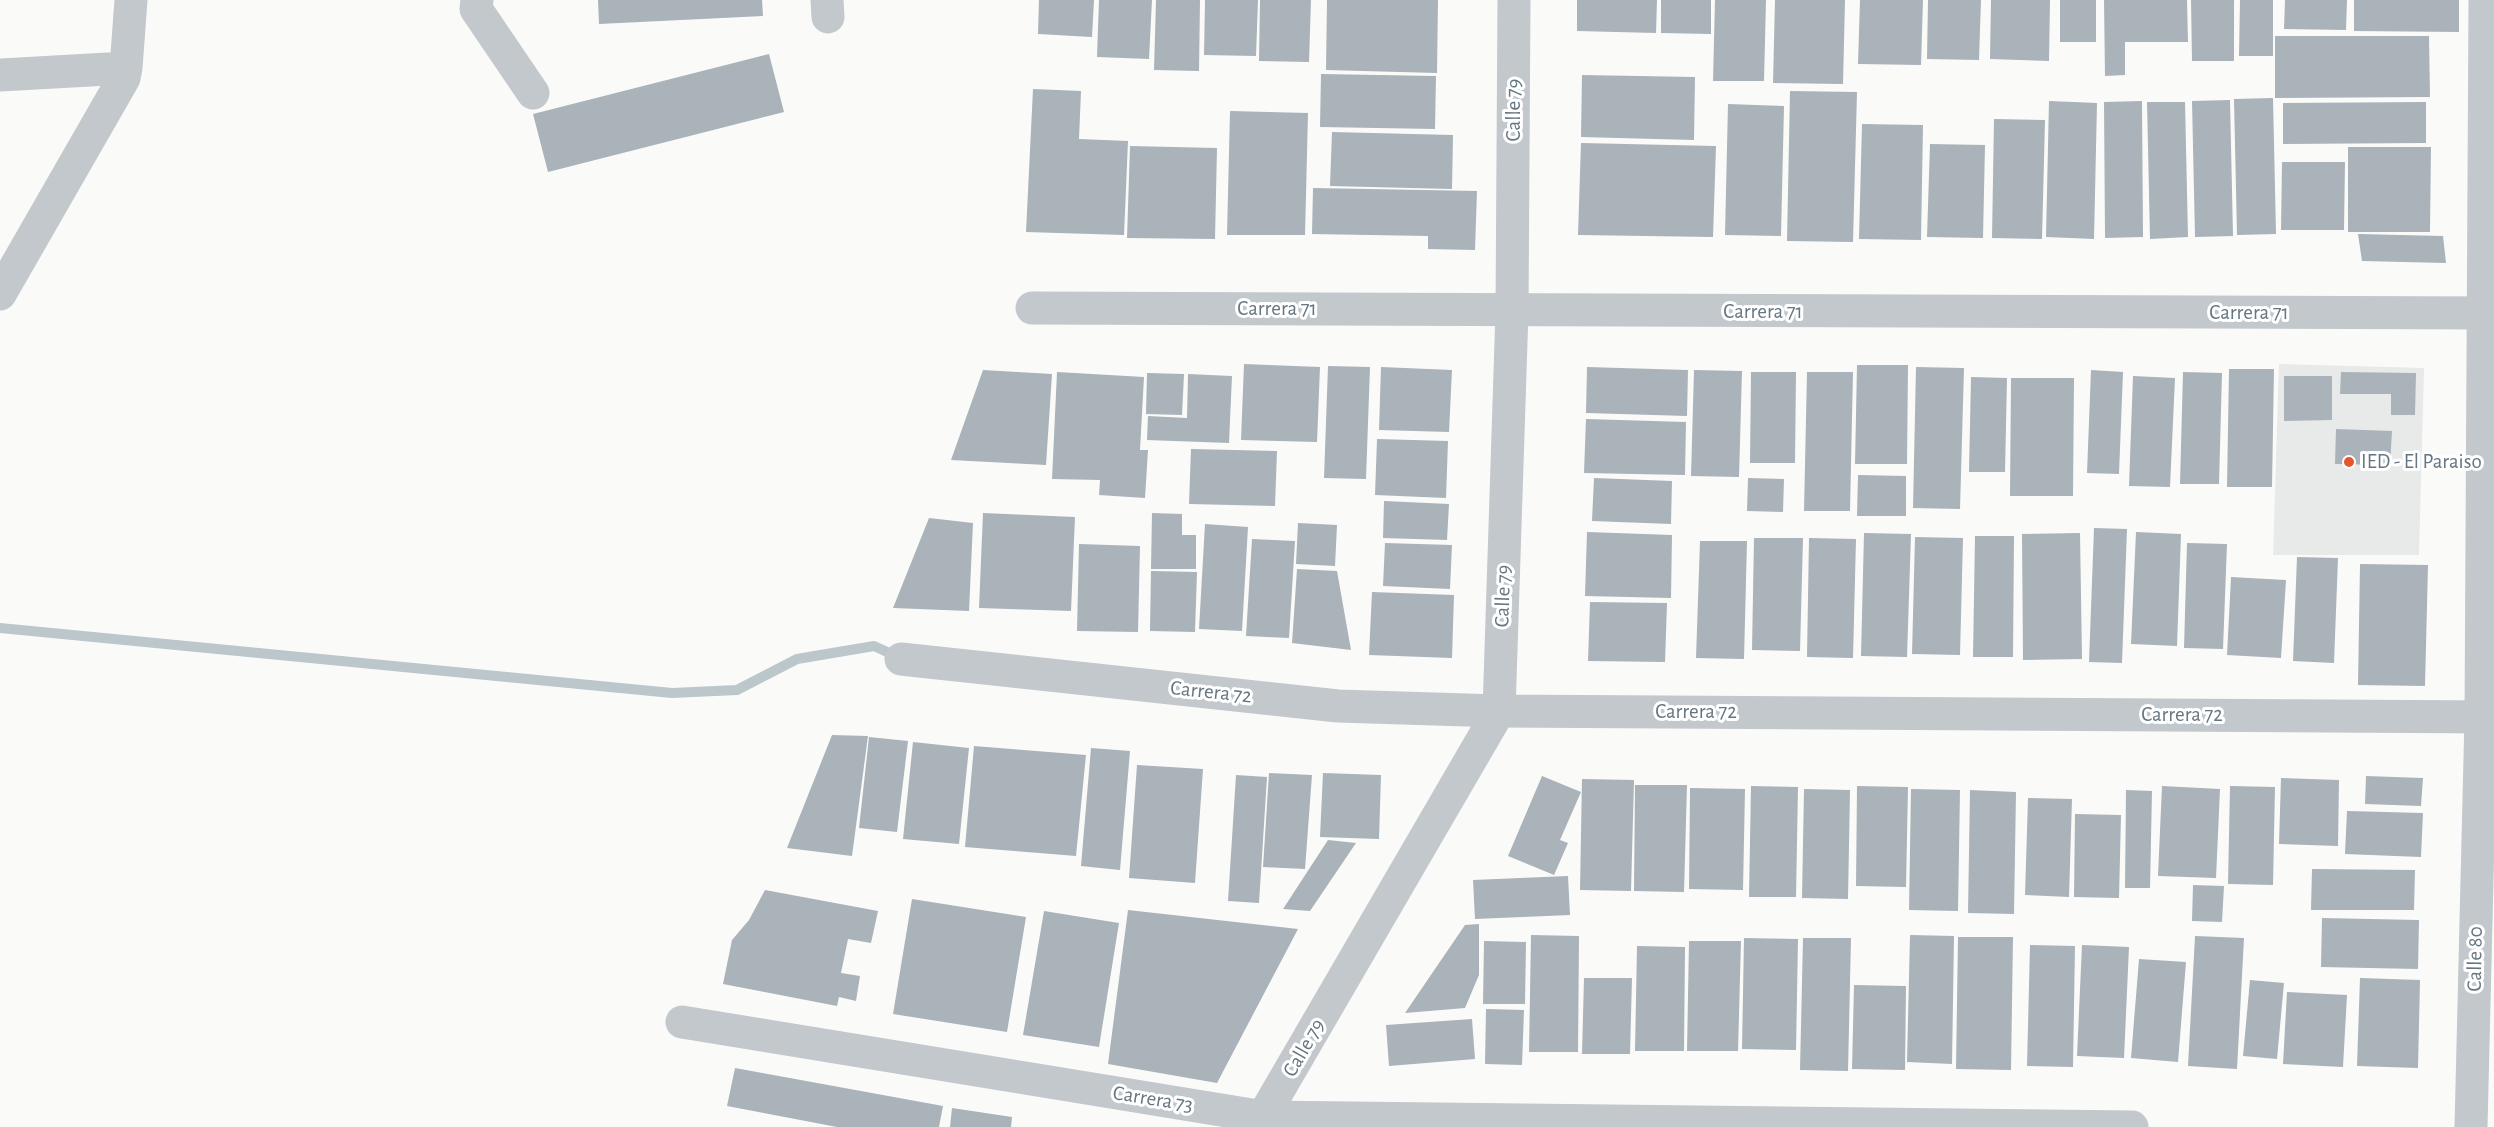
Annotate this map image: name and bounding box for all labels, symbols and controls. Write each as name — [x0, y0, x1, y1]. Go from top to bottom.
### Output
street label: Calle 79 — [1501, 79, 1527, 141]
street label: Carrera 71 — [1237, 296, 1317, 322]
street label: Carrera 71 — [1723, 299, 1803, 325]
street label: Carrera 71 — [2209, 300, 2289, 326]
place label: IED - El Paraiso — [2361, 449, 2482, 475]
marker: IED - El Paraiso — [2342, 455, 2356, 469]
street label: Calle 79 — [1489, 564, 1517, 628]
street label: Carrera 72 — [1169, 675, 1253, 709]
street label: Carrera 72 — [1655, 699, 1737, 725]
street label: Carrera 72 — [2141, 702, 2223, 728]
street label: Calle 80 — [2462, 926, 2488, 992]
street label: Calle 79 — [1277, 1015, 1331, 1081]
street label: Carrera 73 — [1111, 1080, 1195, 1118]

